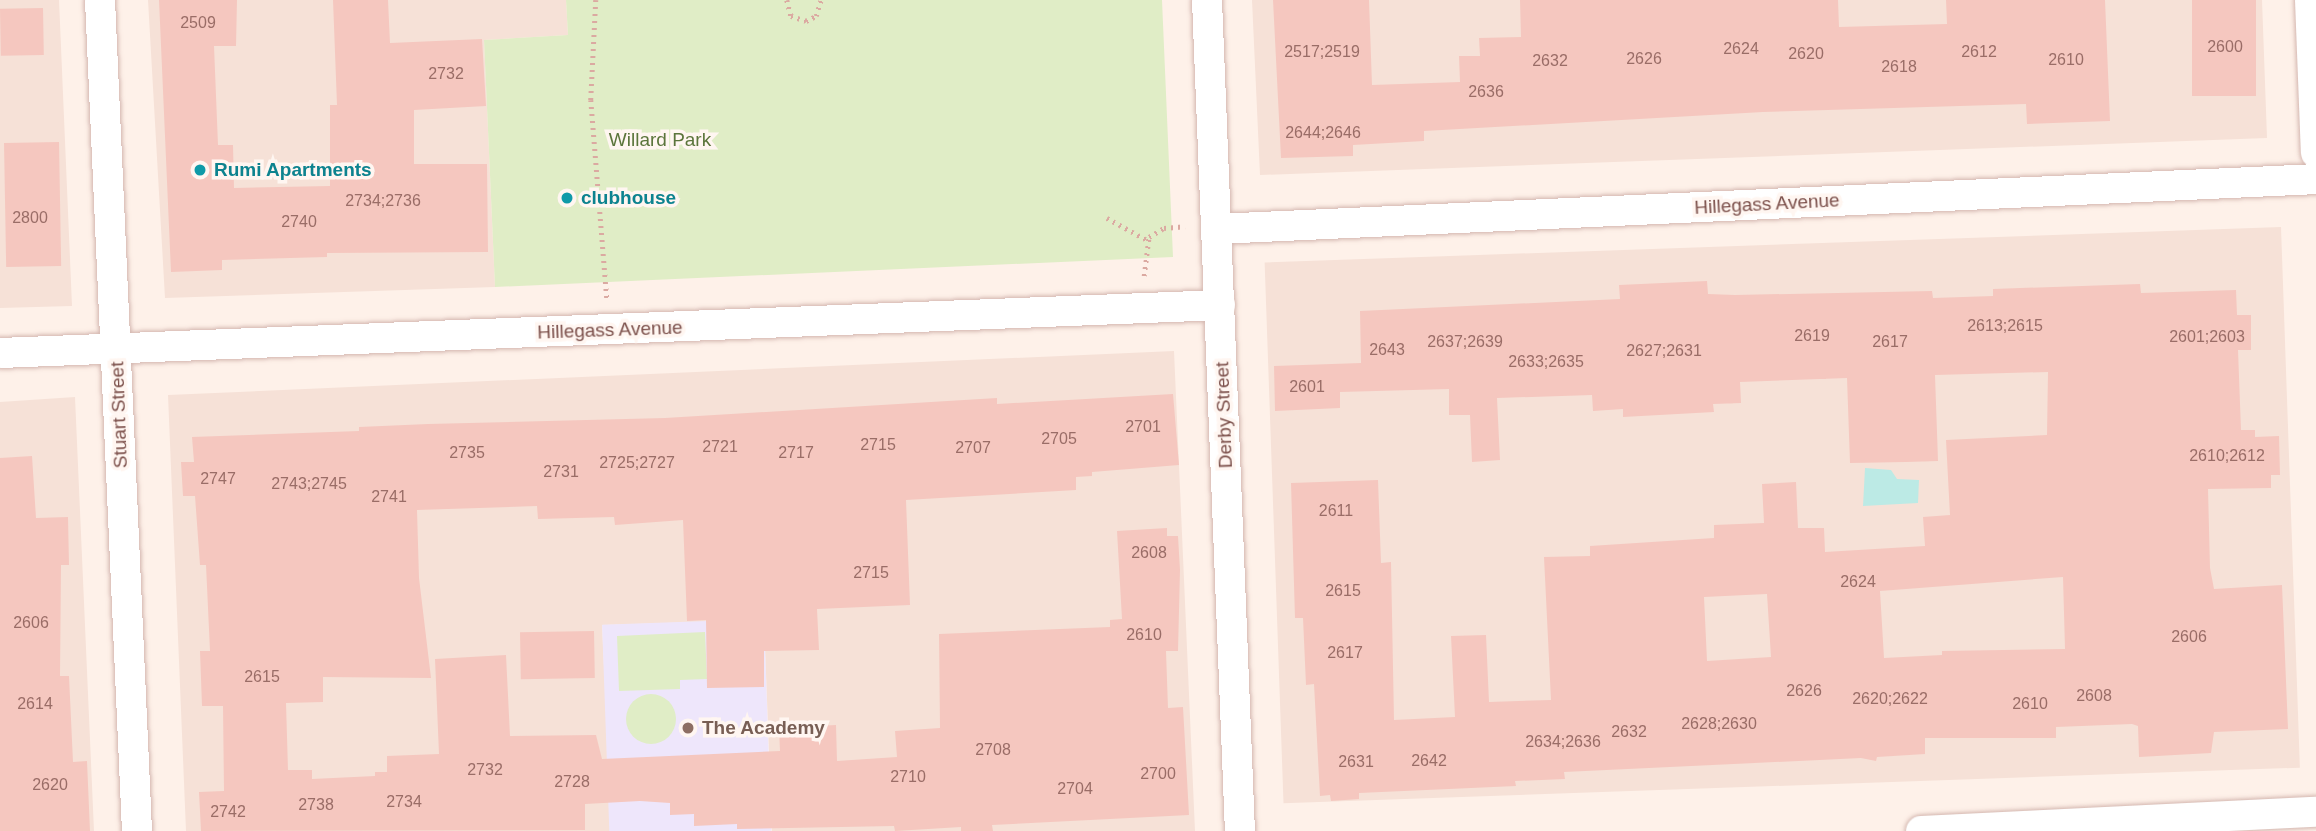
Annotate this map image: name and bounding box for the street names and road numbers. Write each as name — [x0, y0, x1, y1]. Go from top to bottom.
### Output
street label: Hillegass Avenue — [1693, 189, 1841, 219]
street label: Hillegass Avenue — [536, 316, 684, 344]
street label: Stuart Street — [106, 361, 132, 469]
street label: Derby Street — [1211, 361, 1237, 469]

